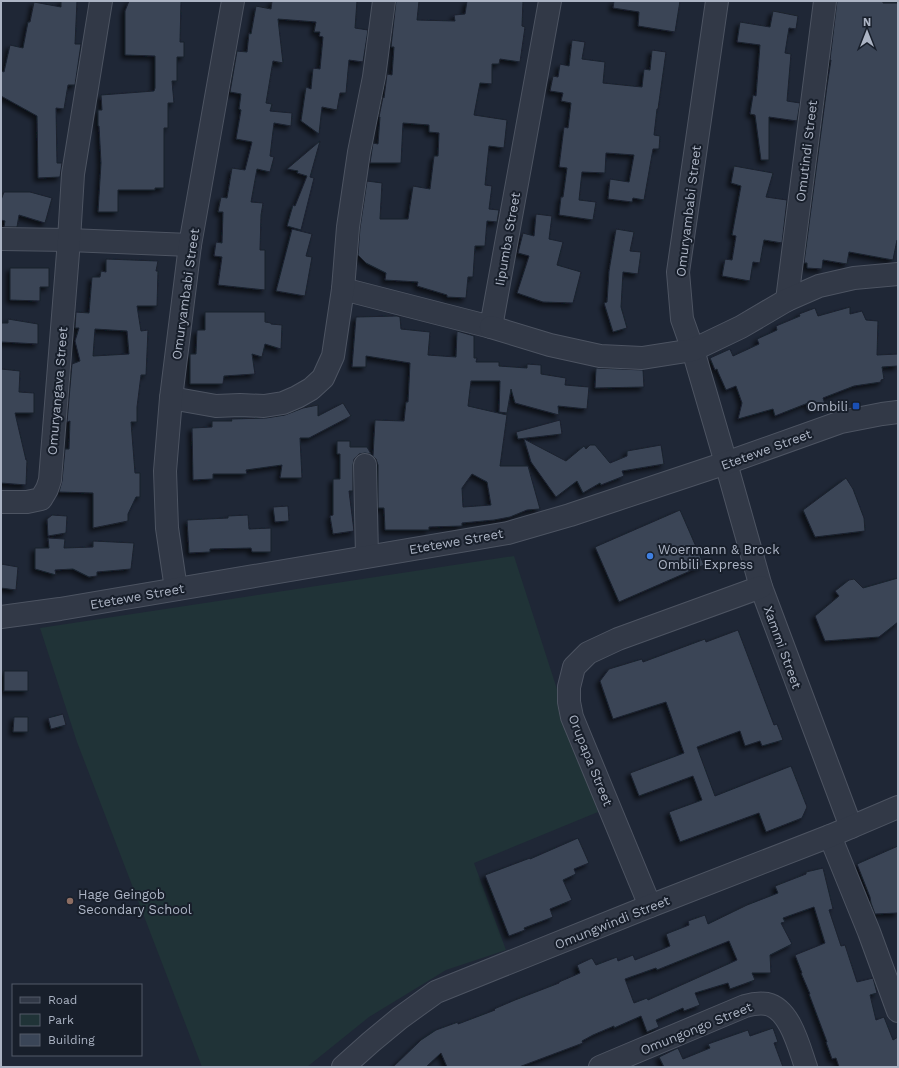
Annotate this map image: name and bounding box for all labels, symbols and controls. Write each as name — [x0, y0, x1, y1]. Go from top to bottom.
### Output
north arrow — [847, 12, 887, 52]
text: N — [863, 16, 871, 29]
street label: Omutindi Street — [793, 99, 820, 203]
street label: Omuryambabi Street — [673, 144, 704, 278]
street label: Iipumba Street — [492, 191, 523, 287]
street label: Omuryambabi Street — [169, 227, 202, 361]
street label: Omuryangava Street — [44, 326, 71, 456]
place label: Ombili — [807, 399, 848, 414]
marker: Ombili — [851, 401, 861, 411]
street label: Etetewe Street — [719, 426, 814, 473]
street label: Etetewe Street — [408, 526, 505, 557]
place label: Woermann & Brock Ombili Express — [658, 542, 780, 572]
marker: Woermann & Brock Ombili Express — [645, 551, 655, 561]
street label: Etetewe Street — [89, 581, 186, 612]
street label: Xammi Street — [761, 604, 805, 691]
street label: Orupapa Street — [565, 712, 616, 809]
place label: Hage Geingob Secondary School — [78, 887, 192, 917]
street label: Omungwindi Street — [553, 892, 672, 952]
marker: Hage Geingob Secondary School — [65, 896, 75, 906]
legend — [12, 984, 142, 1056]
text: Road — [48, 993, 77, 1007]
street label: Omungongo Street — [638, 999, 755, 1058]
text: Park — [48, 1013, 74, 1027]
text: Building — [48, 1033, 95, 1047]

